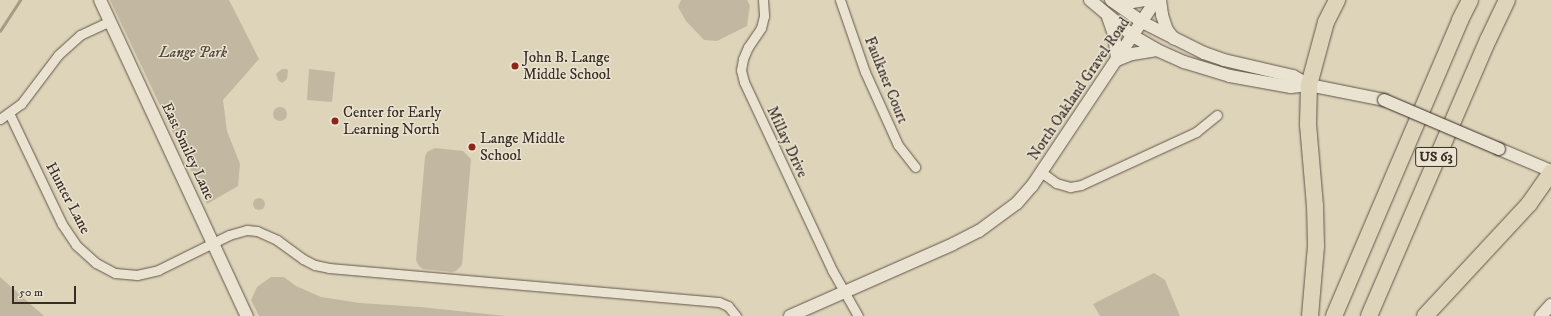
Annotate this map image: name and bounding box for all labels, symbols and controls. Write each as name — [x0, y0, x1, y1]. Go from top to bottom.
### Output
street label: North Oakland Gravel Road — [1024, 14, 1134, 164]
street label: Faulkner Court — [860, 34, 912, 126]
park label: Lange Park — [159, 44, 227, 62]
place label: John B. Lange Middle School — [523, 48, 611, 83]
marker: John B. Lange Middle School — [510, 61, 520, 71]
street label: East Smiley Lane — [158, 100, 218, 202]
place label: Center for Early Learning North — [343, 103, 441, 138]
street label: Millay Drive — [763, 103, 811, 181]
marker: Center for Early Learning North — [330, 116, 340, 126]
place label: Lange Middle School — [480, 129, 565, 164]
marker: Lange Middle School — [467, 142, 477, 152]
road number: US 63 — [1415, 145, 1457, 169]
street label: Hunter Lane — [42, 159, 94, 237]
scale bar — [14, 278, 78, 304]
text: 50 m — [19, 285, 43, 300]

